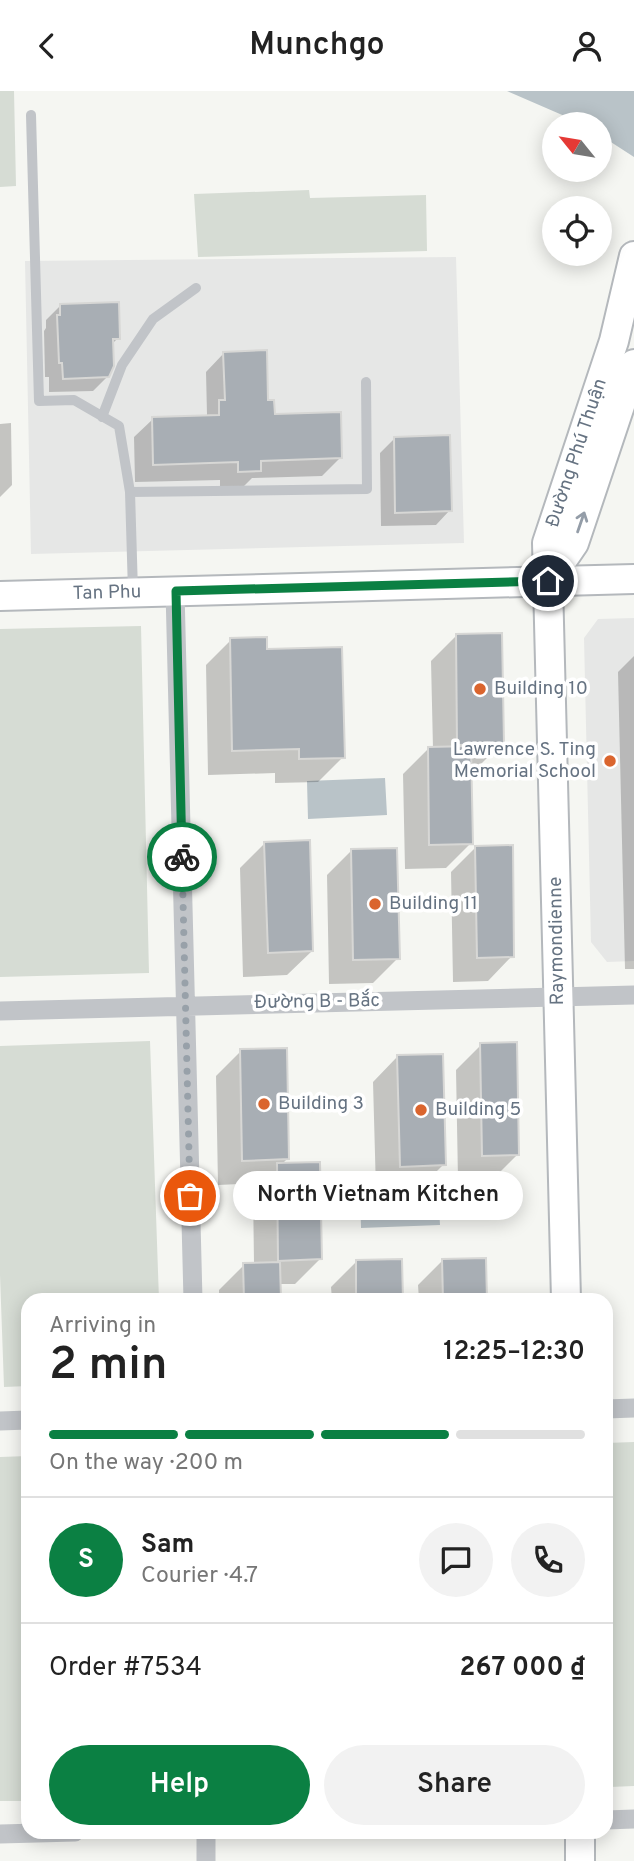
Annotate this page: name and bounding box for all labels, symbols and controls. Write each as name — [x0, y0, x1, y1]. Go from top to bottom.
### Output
text: Munchgo — [249, 26, 385, 66]
icon: back — [28, 27, 66, 65]
icon: person — [568, 27, 606, 65]
north arrow — [542, 112, 612, 182]
map controls — [542, 112, 612, 266]
button: locate — [542, 196, 612, 266]
street label: Đường Phú Thuận — [541, 376, 613, 531]
one-way arrow — [575, 511, 588, 533]
pin — [518, 551, 578, 611]
icon: home — [529, 562, 567, 600]
street label: Tan Phu — [72, 580, 142, 606]
place label: Building 10 — [494, 677, 588, 701]
marker: Building 10 — [472, 681, 488, 697]
place label: Lawrence S. Ting Memorial School — [453, 738, 596, 784]
marker: Lawrence S. Ting Memorial School — [602, 753, 618, 769]
courier — [147, 822, 217, 892]
icon: bike — [163, 838, 201, 876]
street label: Raymondienne — [544, 877, 570, 1005]
place label: Building 11 — [389, 892, 478, 916]
marker: Building 11 — [367, 896, 383, 912]
street label: Đường B - Bắc — [254, 988, 380, 1015]
place label: Building 3 — [278, 1092, 364, 1116]
marker: Building 3 — [256, 1096, 272, 1112]
place label: Building 5 — [435, 1098, 521, 1122]
marker: Building 5 — [413, 1102, 429, 1118]
pin — [160, 1166, 220, 1226]
callout: North Vietnam Kitchen — [232, 1171, 522, 1221]
icon: bag — [171, 1177, 209, 1215]
text: North Vietnam Kitchen — [257, 1181, 499, 1210]
text: Arriving in — [49, 1312, 156, 1341]
text: 12:25–12:30 — [443, 1336, 585, 1369]
text: 2 min — [49, 1337, 168, 1396]
text: On the way · 200 m — [49, 1449, 243, 1478]
button: chat — [419, 1523, 493, 1597]
button: phone — [511, 1523, 585, 1597]
text: Sam — [141, 1529, 194, 1562]
text: S — [78, 1544, 94, 1577]
text: Courier · 4.7 — [141, 1562, 258, 1591]
text: Order #7534 — [49, 1652, 202, 1685]
text: 267 000 ₫ — [460, 1652, 585, 1685]
button: Help — [49, 1745, 310, 1825]
button: Share — [324, 1745, 585, 1825]

